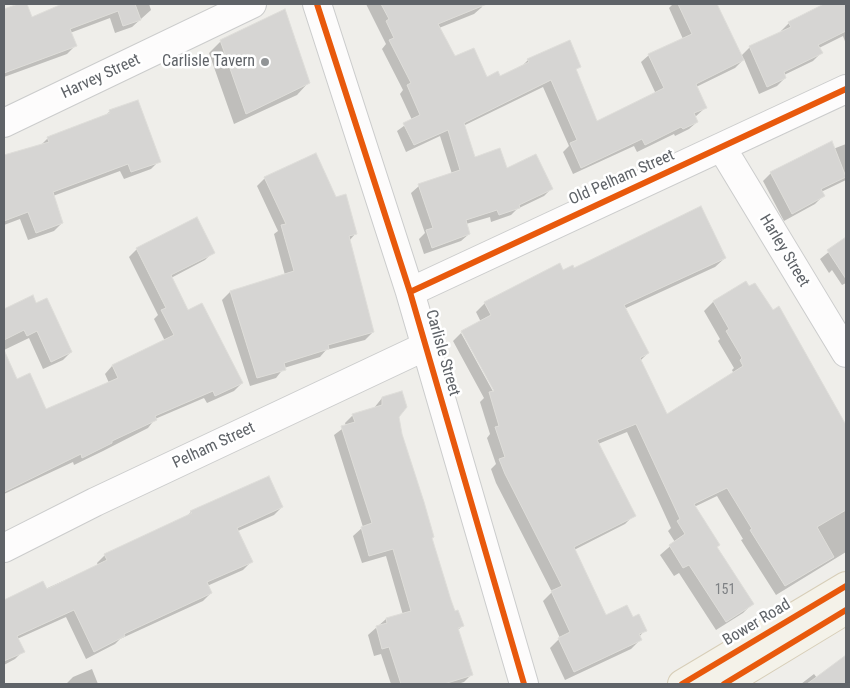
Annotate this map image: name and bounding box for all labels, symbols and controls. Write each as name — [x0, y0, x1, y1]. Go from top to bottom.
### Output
street label: Harvey Street — [59, 50, 143, 104]
place label: Carlisle Tavern — [162, 52, 255, 72]
marker: Carlisle Tavern — [259, 56, 271, 68]
street label: Old Pelham Street — [566, 146, 678, 210]
street label: Harley Street — [755, 211, 813, 291]
street label: Carlisle Street — [421, 308, 463, 398]
street label: Pelham Street — [170, 419, 258, 473]
house number: 151 — [715, 582, 735, 598]
street label: Bower Road — [720, 595, 794, 651]

